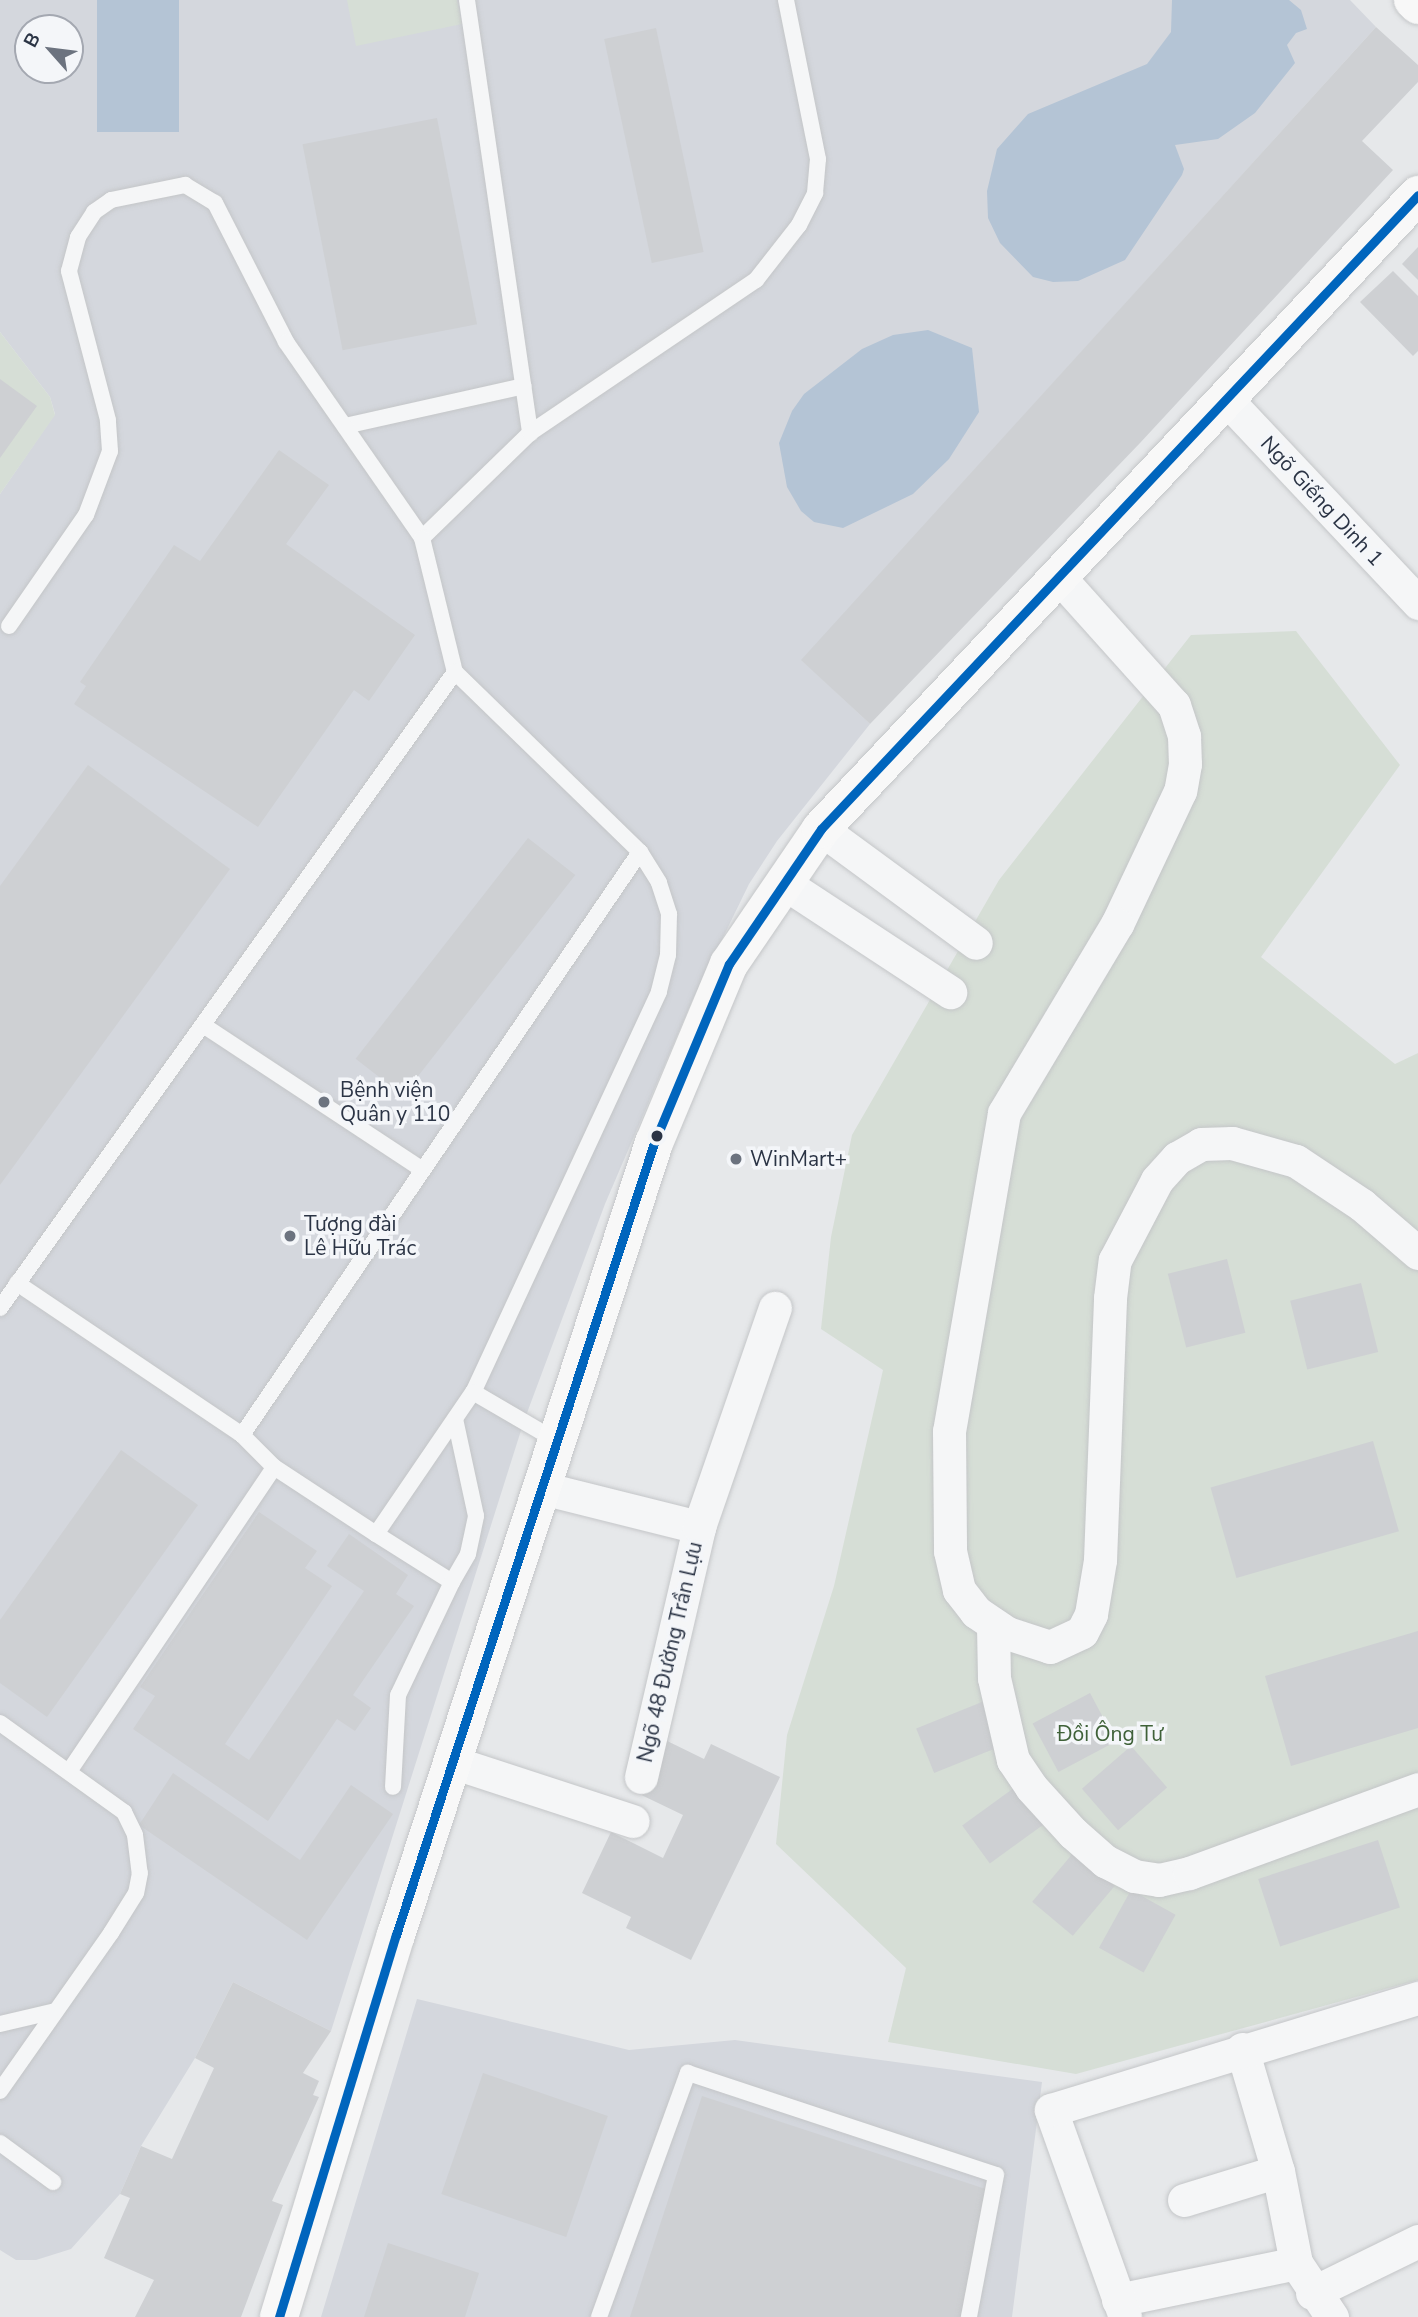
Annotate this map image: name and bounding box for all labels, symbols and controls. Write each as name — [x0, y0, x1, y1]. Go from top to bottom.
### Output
north arrow — [14, 14, 84, 84]
text: B — [18, 28, 47, 52]
street label: Ngõ Giếng Dinh 1 — [1255, 431, 1389, 571]
place label: Bệnh viện Quân y 110 — [340, 1077, 450, 1127]
marker: Bệnh viện Quân y 110 — [314, 1092, 334, 1112]
unlabelled marker — [650, 1129, 664, 1143]
place label: WinMart+ — [750, 1146, 847, 1172]
marker: WinMart+ — [728, 1151, 744, 1167]
place label: Tượng đài Lê Hữu Trác — [304, 1211, 416, 1261]
marker: Tượng đài Lê Hữu Trác — [282, 1228, 298, 1244]
street label: Ngõ 48 Đường Trần Lựu — [632, 1539, 708, 1765]
park label: Đồi Ông Tư — [1057, 1721, 1163, 1747]

